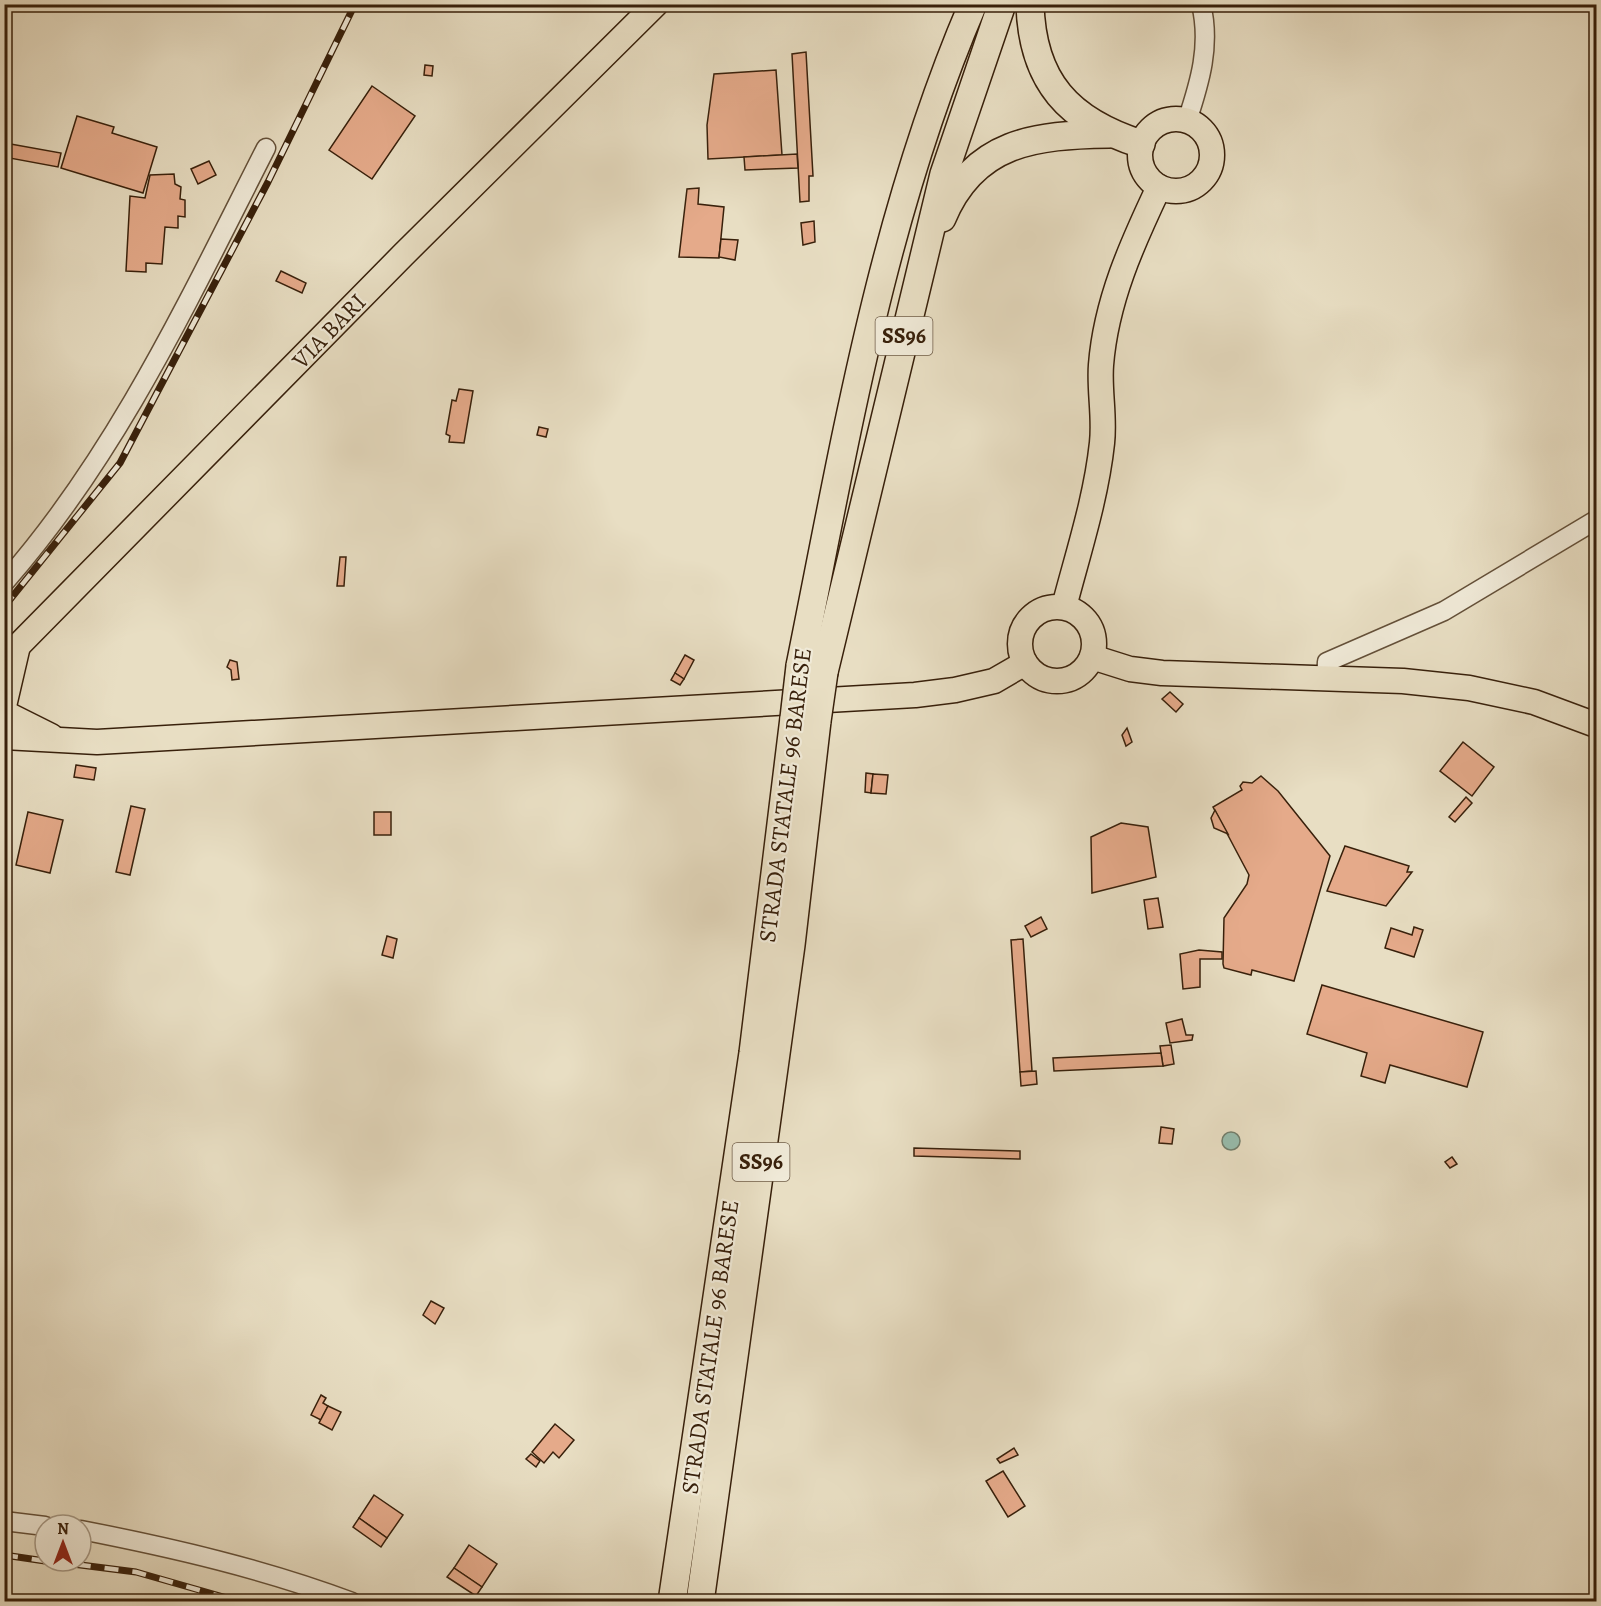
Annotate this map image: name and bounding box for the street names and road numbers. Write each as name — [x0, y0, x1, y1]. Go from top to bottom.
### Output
street label: VIA BARI — [284, 286, 373, 376]
road number: SS96 — [876, 317, 932, 355]
street label: STRADA STATALE 96 BARESE — [751, 646, 819, 944]
road number: SS96 — [732, 1143, 789, 1181]
street label: STRADA STATALE 96 BARESE — [674, 1198, 746, 1496]

